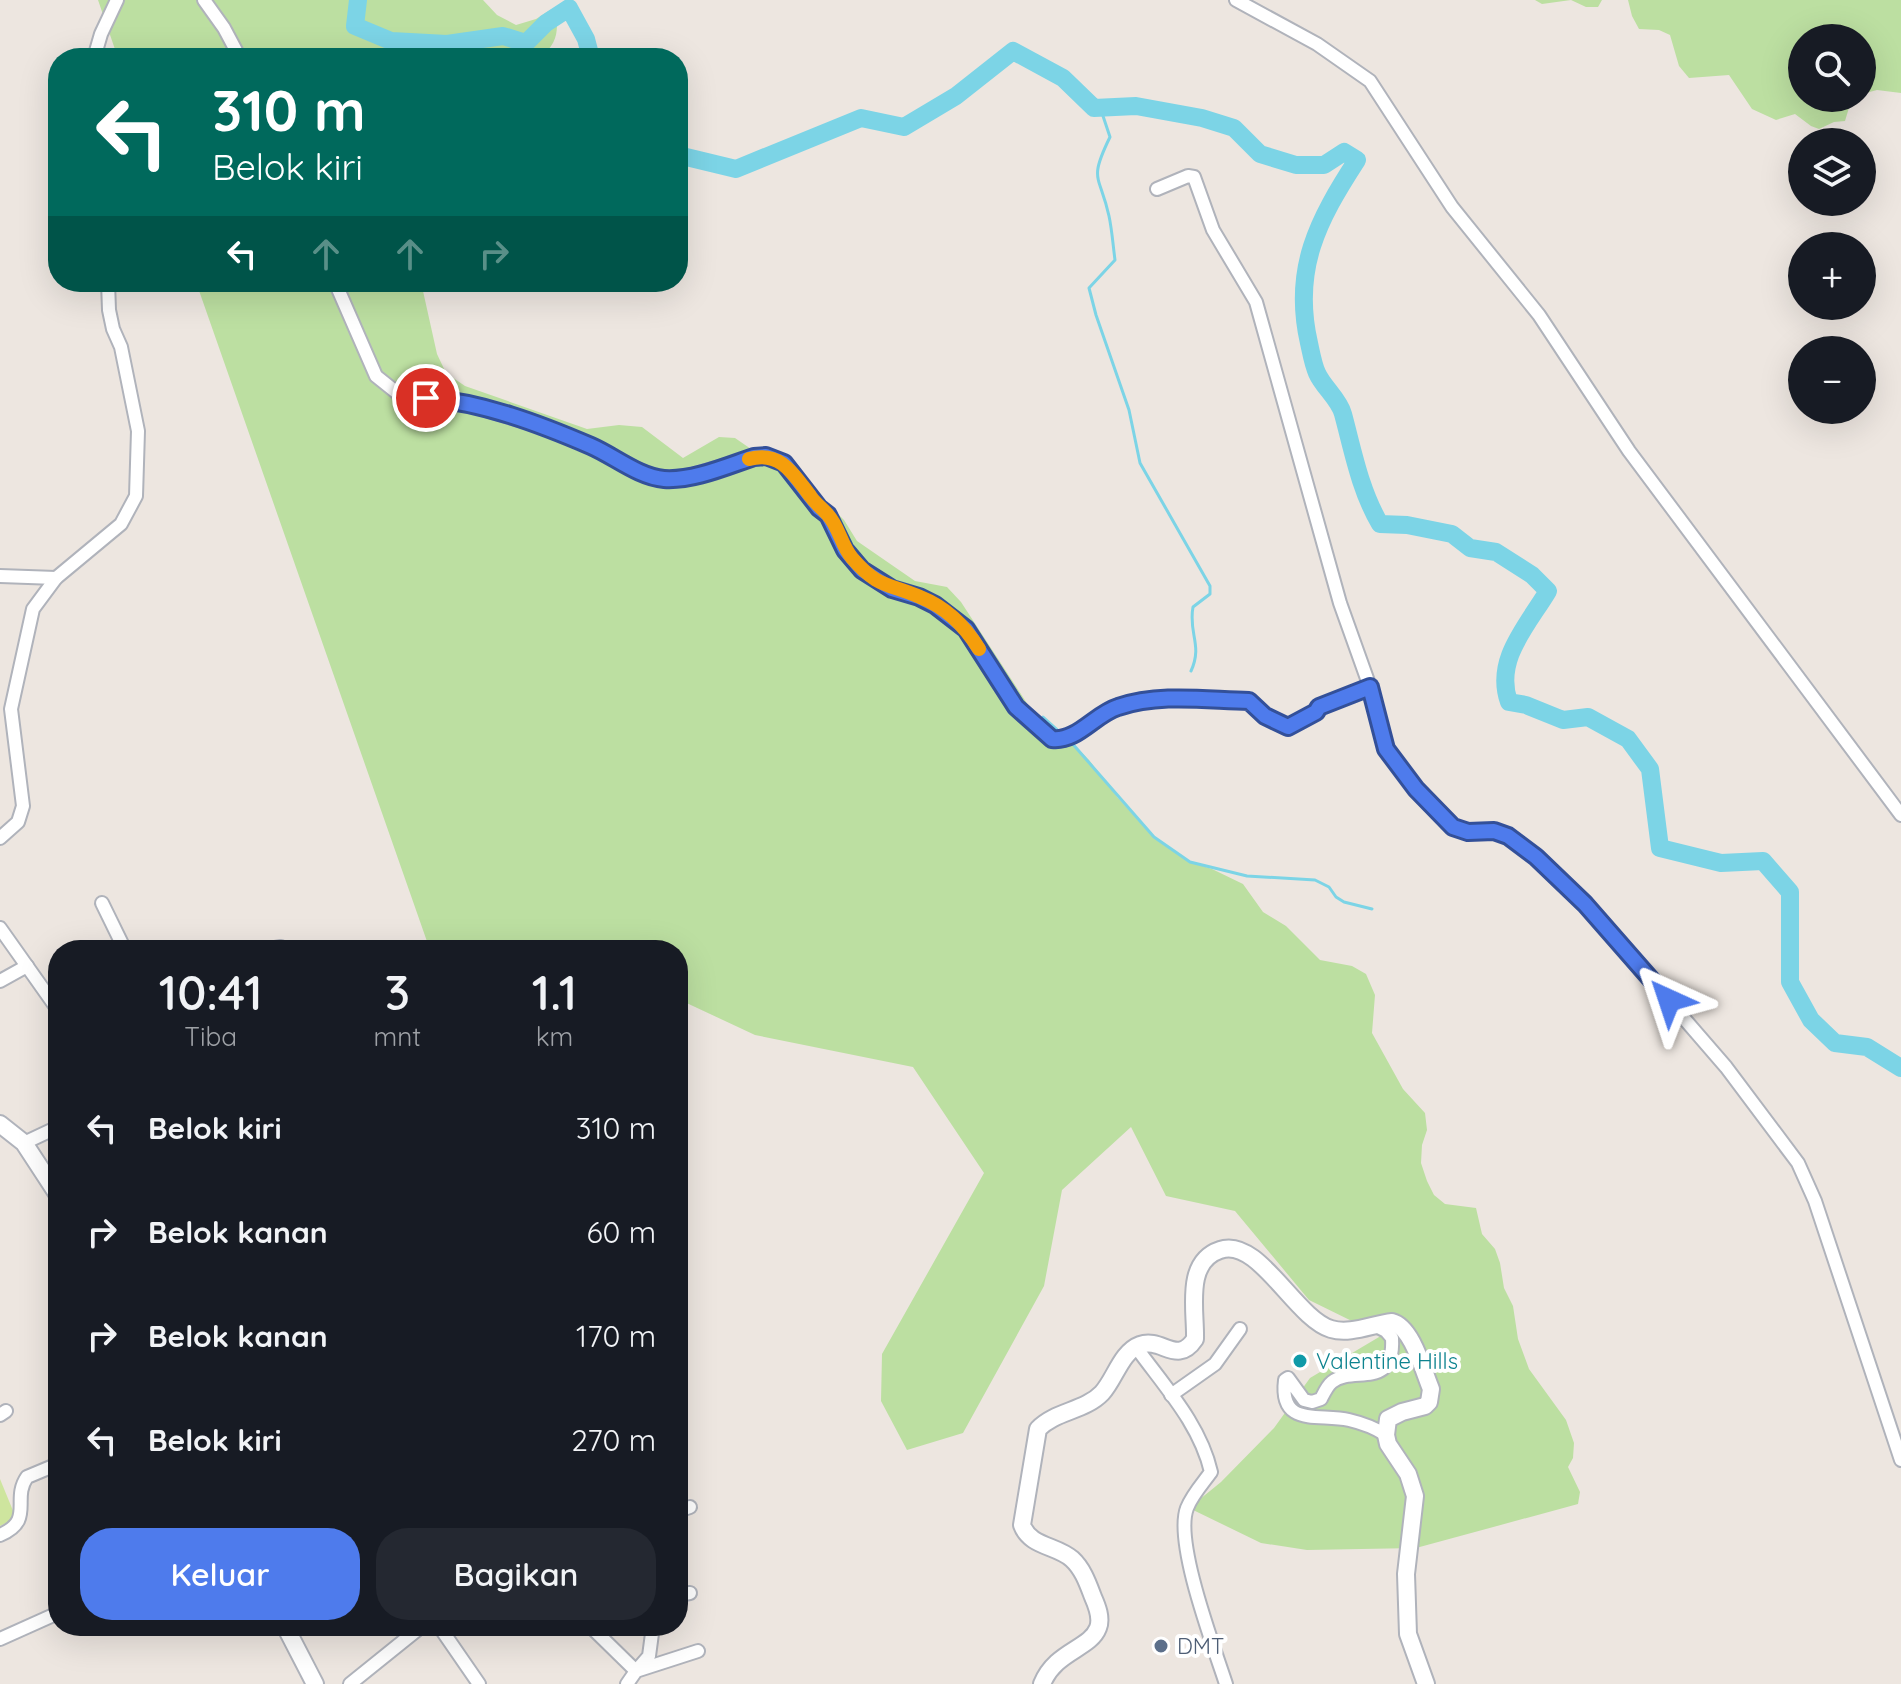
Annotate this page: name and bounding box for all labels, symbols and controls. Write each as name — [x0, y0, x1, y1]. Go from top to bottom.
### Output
map controls — [1788, 24, 1876, 424]
button: search — [1788, 24, 1876, 112]
text: 310 m — [212, 75, 366, 145]
icon: left — [80, 80, 184, 184]
button: layers — [1788, 128, 1876, 216]
text: Belok kiri — [212, 144, 363, 189]
icon: left — [220, 232, 264, 276]
icon: ahead — [304, 232, 348, 276]
icon: ahead — [388, 232, 432, 276]
icon: right — [472, 232, 516, 276]
button: + — [1788, 232, 1876, 320]
button: − — [1788, 336, 1876, 424]
pin — [392, 364, 460, 432]
icon: arrive — [404, 376, 448, 420]
position arrow — [1627, 958, 1711, 1042]
text: 10:41 — [159, 962, 263, 1022]
text: 3 — [384, 962, 410, 1022]
text: 1.1 — [532, 962, 577, 1022]
text: Tiba — [184, 1020, 237, 1053]
text: mnt — [373, 1020, 421, 1053]
text: km — [536, 1020, 573, 1053]
icon: left — [80, 1106, 124, 1150]
text: Belok kiri — [148, 1109, 282, 1147]
text: 310 m — [576, 1109, 656, 1147]
icon: right — [80, 1210, 124, 1254]
text: Belok kanan — [148, 1213, 328, 1251]
text: 60 m — [586, 1213, 656, 1251]
icon: right — [80, 1314, 124, 1358]
text: Belok kanan — [148, 1317, 328, 1355]
text: 170 m — [576, 1317, 656, 1355]
place label: Valentine Hills — [1316, 1347, 1458, 1375]
marker: Valentine Hills — [1291, 1352, 1309, 1370]
icon: left — [80, 1418, 124, 1462]
text: Belok kiri — [148, 1421, 282, 1459]
text: 270 m — [571, 1421, 656, 1459]
button: Keluar — [80, 1528, 360, 1620]
button: Bagikan — [376, 1528, 656, 1620]
place label: DMT — [1177, 1632, 1224, 1660]
marker: DMT — [1152, 1637, 1170, 1655]

